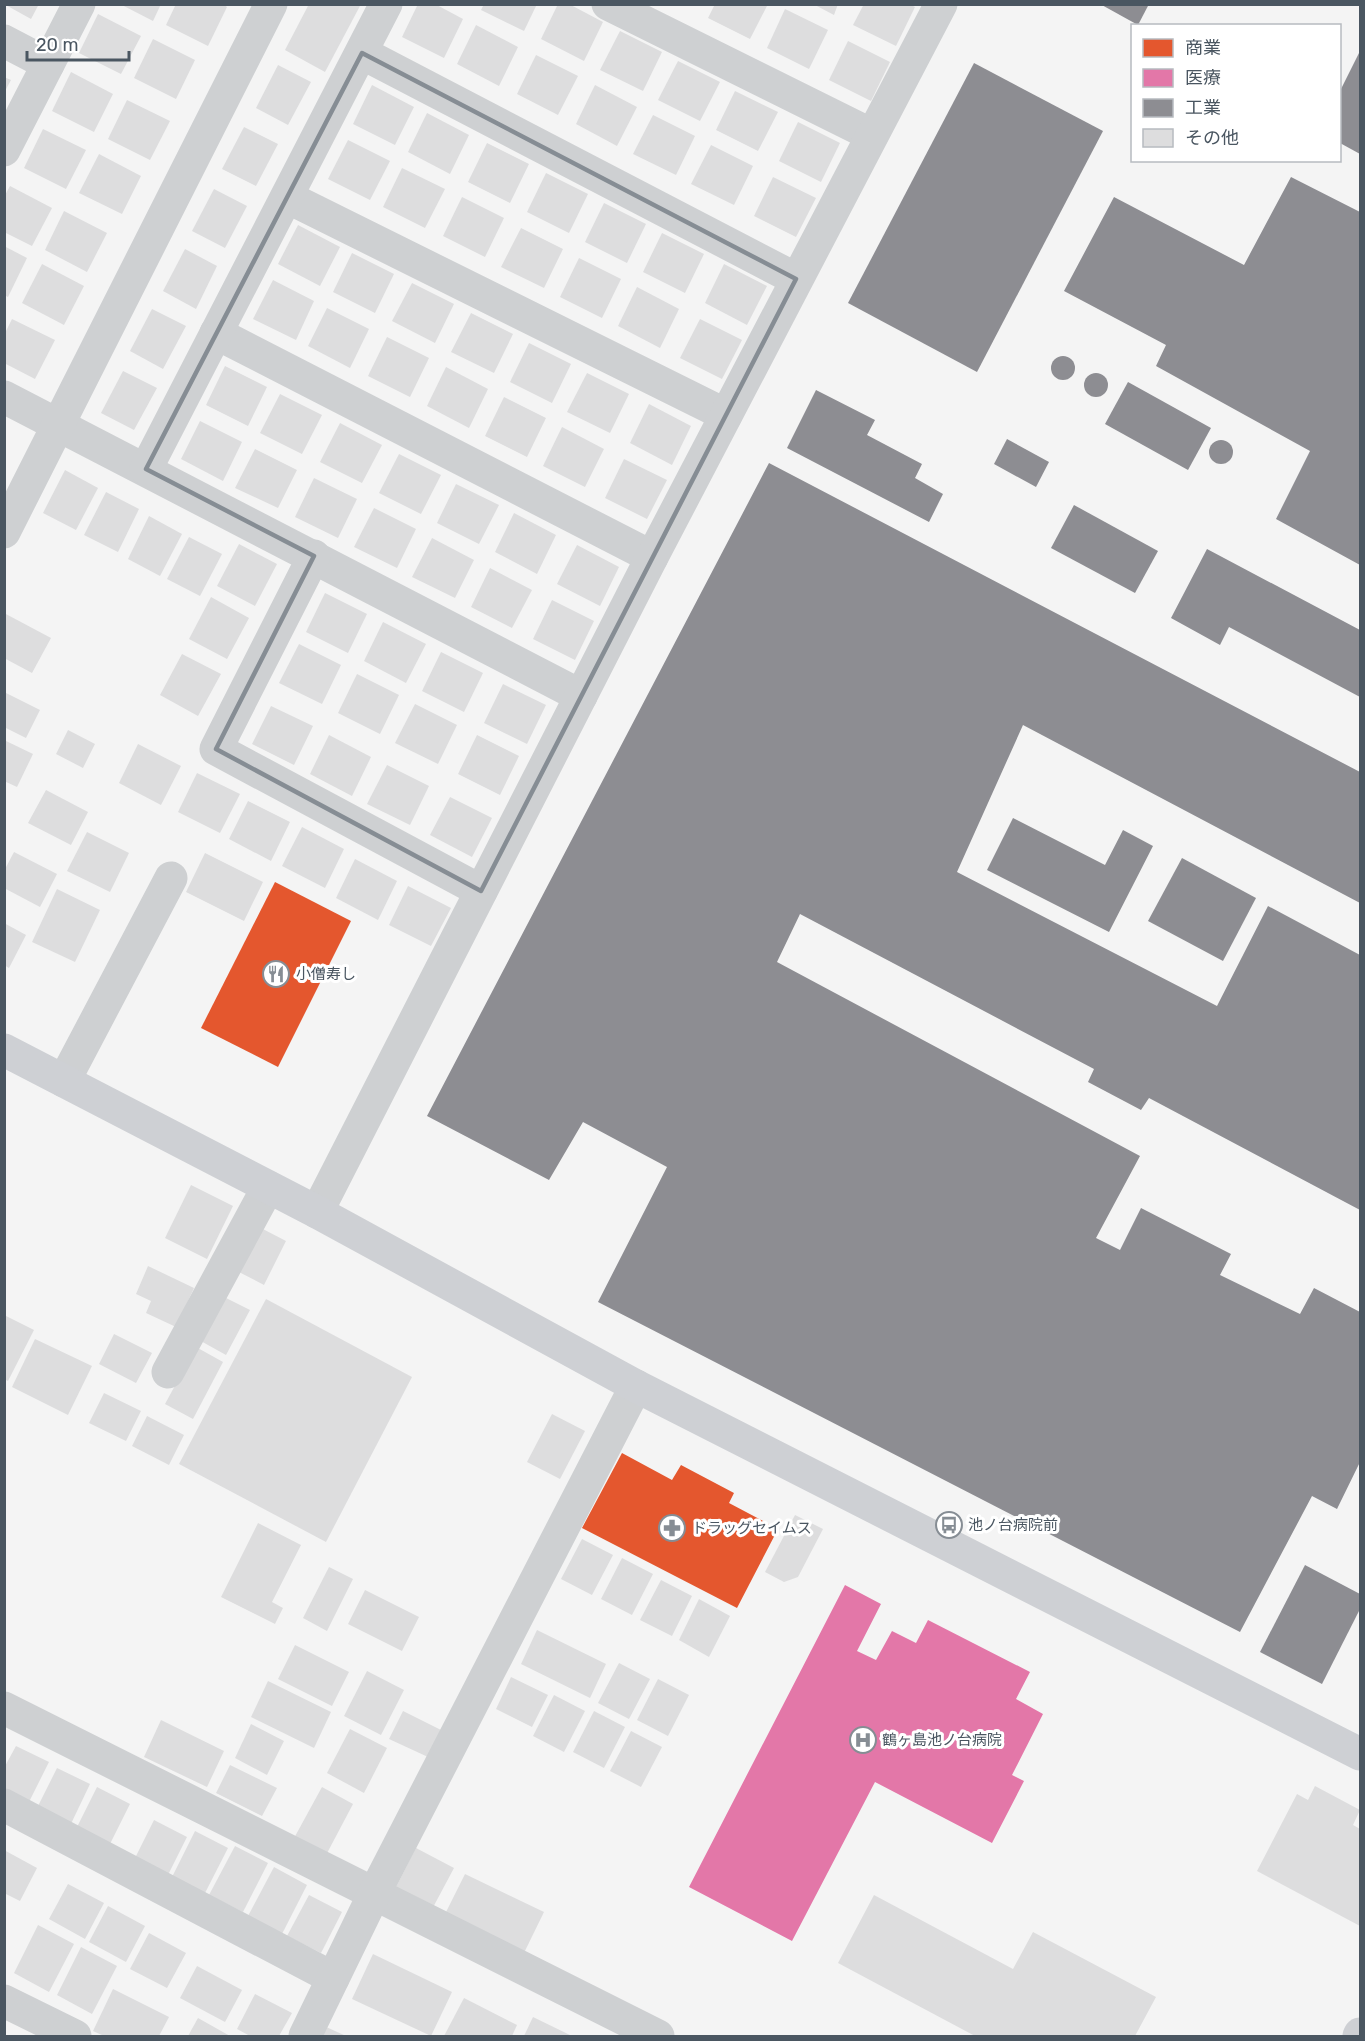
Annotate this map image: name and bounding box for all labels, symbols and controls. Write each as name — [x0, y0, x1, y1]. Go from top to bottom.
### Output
scale bar — [27, 24, 129, 62]
legend — [1131, 24, 1341, 162]
text: 20 m — [36, 34, 78, 56]
text: 商業 — [1185, 37, 1221, 59]
text: 医療 — [1185, 67, 1221, 89]
text: 工業 — [1185, 97, 1221, 119]
text: その他 — [1185, 127, 1239, 149]
restaurant icon: 小僧寿し — [261, 959, 291, 989]
place label: 小僧寿し — [296, 965, 356, 983]
bus stop icon: 池ノ台病院前 — [934, 1510, 964, 1540]
pharmacy icon: ドラッグセイムス — [657, 1513, 687, 1543]
place label: 池ノ台病院前 — [968, 1516, 1058, 1534]
place label: ドラッグセイムス — [692, 1519, 812, 1537]
hospital icon: 鶴ヶ島池ノ台病院 — [848, 1725, 878, 1755]
place label: 鶴ヶ島池ノ台病院 — [882, 1731, 1002, 1749]

